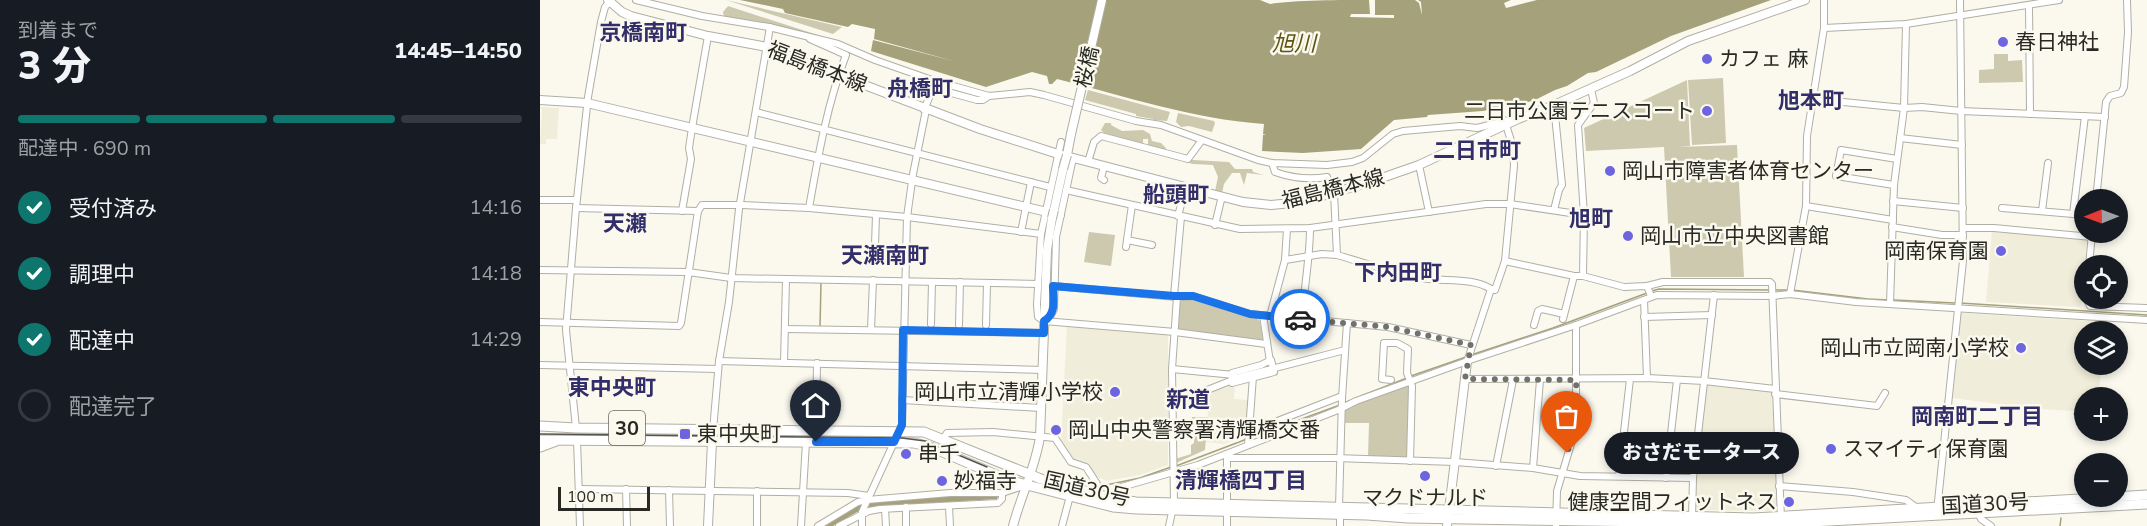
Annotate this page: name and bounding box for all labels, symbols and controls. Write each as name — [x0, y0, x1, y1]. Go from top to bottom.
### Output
text: 到着まで — [18, 17, 98, 44]
district label: 京橋南町 — [599, 18, 687, 48]
place label: 春日神社 — [2015, 28, 2099, 56]
water label: 旭川 — [1272, 29, 1318, 59]
street label: 福島橋本線 — [763, 35, 871, 99]
marker: 春日神社 — [1996, 35, 2010, 49]
text: 14:45–14:50 — [394, 36, 522, 66]
text: 3 分 — [18, 40, 91, 93]
street label: 桜橋 — [1069, 43, 1105, 91]
place label: カフェ 麻 — [1719, 45, 1808, 73]
marker: カフェ 麻 — [1700, 52, 1714, 66]
district label: 舟橋町 — [887, 74, 953, 104]
district label: 旭本町 — [1778, 86, 1844, 116]
place label: 二日市公園テニスコート — [1464, 97, 1695, 125]
marker: 二日市公園テニスコート — [1700, 104, 1714, 118]
text: 配達中 · 690 m — [18, 135, 151, 162]
district label: 二日市町 — [1433, 136, 1521, 166]
place label: 岡山市障害者体育センター — [1622, 157, 1874, 185]
street label: 福島橋本線 — [1279, 163, 1387, 215]
marker: 岡山市障害者体育センター — [1603, 164, 1617, 178]
district label: 船頭町 — [1143, 180, 1209, 210]
north arrow — [2074, 189, 2128, 243]
map controls — [2074, 189, 2128, 507]
icon: check — [18, 191, 51, 224]
text: 受付済み — [69, 194, 157, 224]
text: 14:16 — [469, 194, 522, 221]
district label: 旭町 — [1569, 204, 1613, 234]
district label: 天瀬 — [603, 209, 647, 239]
place label: 岡山市立中央図書館 — [1640, 222, 1829, 250]
marker: 岡山市立中央図書館 — [1621, 229, 1635, 243]
place label: 岡南保育園 — [1884, 237, 1989, 265]
district label: 天瀬南町 — [841, 241, 929, 271]
marker: 岡南保育園 — [1994, 244, 2008, 258]
button: locate — [2074, 255, 2128, 309]
icon: check — [18, 257, 51, 290]
district label: 下内田町 — [1354, 258, 1442, 288]
text: 調理中 — [69, 260, 135, 290]
text: 14:18 — [469, 260, 522, 287]
courier — [1270, 289, 1330, 349]
icon: car — [1284, 303, 1317, 336]
button: layers — [2074, 321, 2128, 375]
icon: check — [18, 323, 51, 356]
text: 配達中 — [69, 326, 135, 356]
text: 14:29 — [469, 326, 522, 353]
place label: 岡山市立岡南小学校 — [1820, 334, 2009, 362]
marker: 岡山市立岡南小学校 — [2014, 341, 2028, 355]
district label: 東中央町 — [568, 373, 656, 403]
place label: 岡山市立清輝小学校 — [914, 378, 1103, 406]
pin — [790, 380, 841, 442]
marker: 岡山市立清輝小学校 — [1108, 385, 1122, 399]
district label: 新道 — [1166, 385, 1210, 415]
button: + — [2074, 387, 2128, 441]
icon: home — [799, 389, 832, 422]
pin — [1541, 391, 1592, 453]
text: 配達完了 — [69, 392, 157, 422]
icon: bag — [1550, 400, 1583, 433]
district label: 岡南町二丁目 — [1911, 402, 2043, 432]
road number: 30 — [609, 411, 645, 445]
place label: 岡山中央警察署清輝橋交番 — [1068, 416, 1320, 444]
place label: 東中央町 — [697, 420, 781, 448]
marker: 岡山中央警察署清輝橋交番 — [1049, 423, 1063, 437]
marker: 東中央町 — [678, 427, 692, 441]
callout: おさだモータース — [1603, 432, 1798, 474]
place label: スマイティ保育園 — [1843, 435, 2009, 463]
text: おさだモータース — [1622, 439, 1781, 466]
place label: 串千 — [918, 440, 960, 468]
marker: スマイティ保育園 — [1824, 442, 1838, 456]
marker: 串千 — [899, 447, 913, 461]
button: − — [2074, 453, 2128, 507]
street label: 国道30号 — [1041, 465, 1133, 513]
district label: 清輝橋四丁目 — [1175, 466, 1307, 496]
place label: 妙福寺 — [954, 467, 1017, 495]
marker: マクドナルド — [1418, 469, 1432, 483]
marker: 妙福寺 — [935, 474, 949, 488]
scale bar — [558, 484, 650, 512]
place label: マクドナルド — [1362, 484, 1488, 512]
text: 100 m — [567, 486, 614, 508]
place label: 健康空間フィットネス — [1567, 488, 1777, 516]
street label: 国道30号 — [1940, 488, 2030, 520]
marker: 健康空間フィットネス — [1782, 495, 1796, 509]

